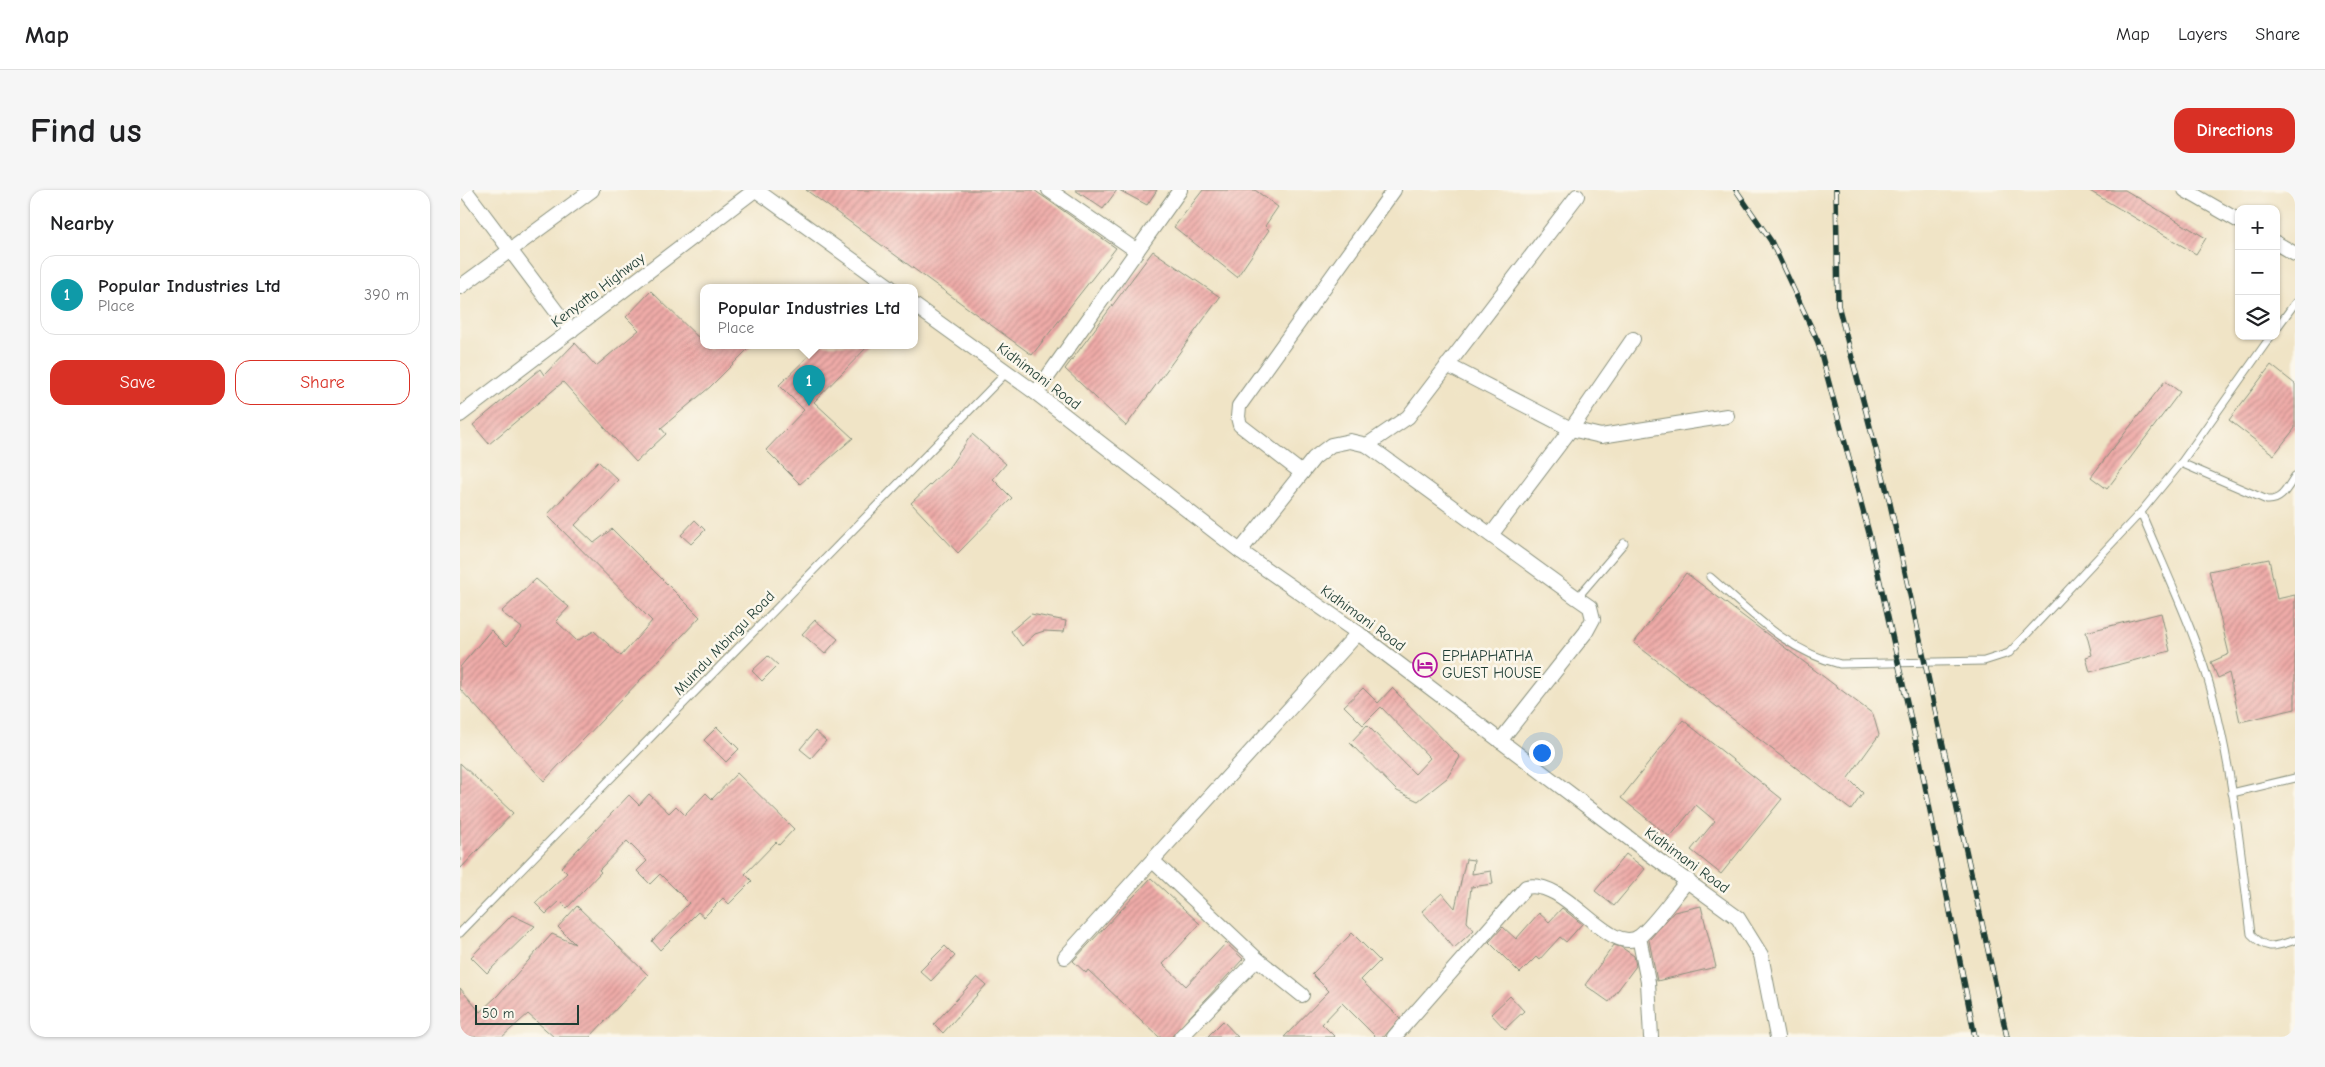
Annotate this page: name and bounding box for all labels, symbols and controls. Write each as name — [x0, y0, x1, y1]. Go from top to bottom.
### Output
text: Map — [25, 21, 69, 49]
text: Map — [2116, 24, 2150, 45]
text: Layers — [2178, 24, 2227, 45]
text: Share — [2255, 24, 2300, 45]
button: Directions — [2174, 108, 2295, 153]
text: Find us — [30, 110, 142, 151]
map controls — [2235, 205, 2280, 340]
button: + — [2235, 205, 2280, 250]
text: Nearby — [50, 211, 114, 235]
street label: Kenyatta Highway — [548, 249, 649, 331]
button: − — [2235, 250, 2280, 295]
text: Popular Industries Ltd — [98, 275, 281, 297]
popup — [700, 284, 918, 349]
text: 1 — [64, 286, 70, 304]
text: 390 m — [364, 286, 409, 304]
button: layers — [2235, 295, 2280, 340]
text: Place — [98, 297, 134, 315]
text: Popular Industries Ltd — [718, 297, 900, 319]
text: Place — [718, 319, 754, 337]
street label: Kidhimani Road — [993, 339, 1085, 413]
button: Save — [50, 360, 225, 405]
button: Share — [235, 360, 410, 405]
pin: 1 — [793, 365, 825, 406]
street label: Kidhimani Road — [1317, 581, 1409, 655]
street label: Muindu Mbingu Road — [670, 587, 778, 699]
place label: EPHAPHATHA GUEST HOUSE — [1442, 647, 1541, 682]
hotel icon: EPHAPHATHA GUEST HOUSE — [1412, 652, 1438, 678]
your location — [1529, 740, 1555, 766]
street label: Kidhimani Road — [1641, 823, 1733, 897]
scale bar — [475, 1002, 579, 1025]
text: 50 m — [482, 1005, 514, 1022]

